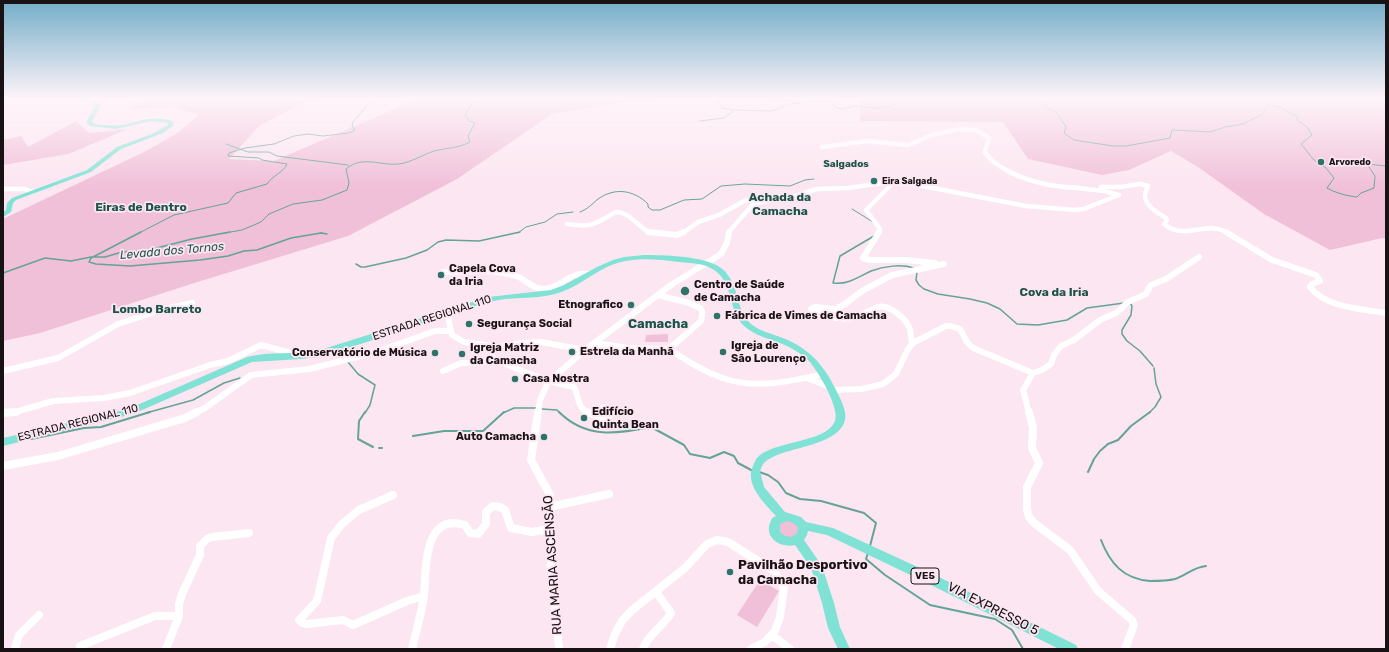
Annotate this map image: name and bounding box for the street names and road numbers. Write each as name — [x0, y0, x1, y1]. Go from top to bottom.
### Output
street label: ESTRADA REGIONAL 110 — [371, 293, 493, 343]
street label: ESTRADA REGIONAL 110 — [16, 402, 140, 444]
street label: RUA MARIA ASCENSÃO — [540, 495, 566, 635]
road number: VE5 — [911, 568, 939, 584]
street label: VIA EXPRESSO 5 — [945, 579, 1041, 639]

